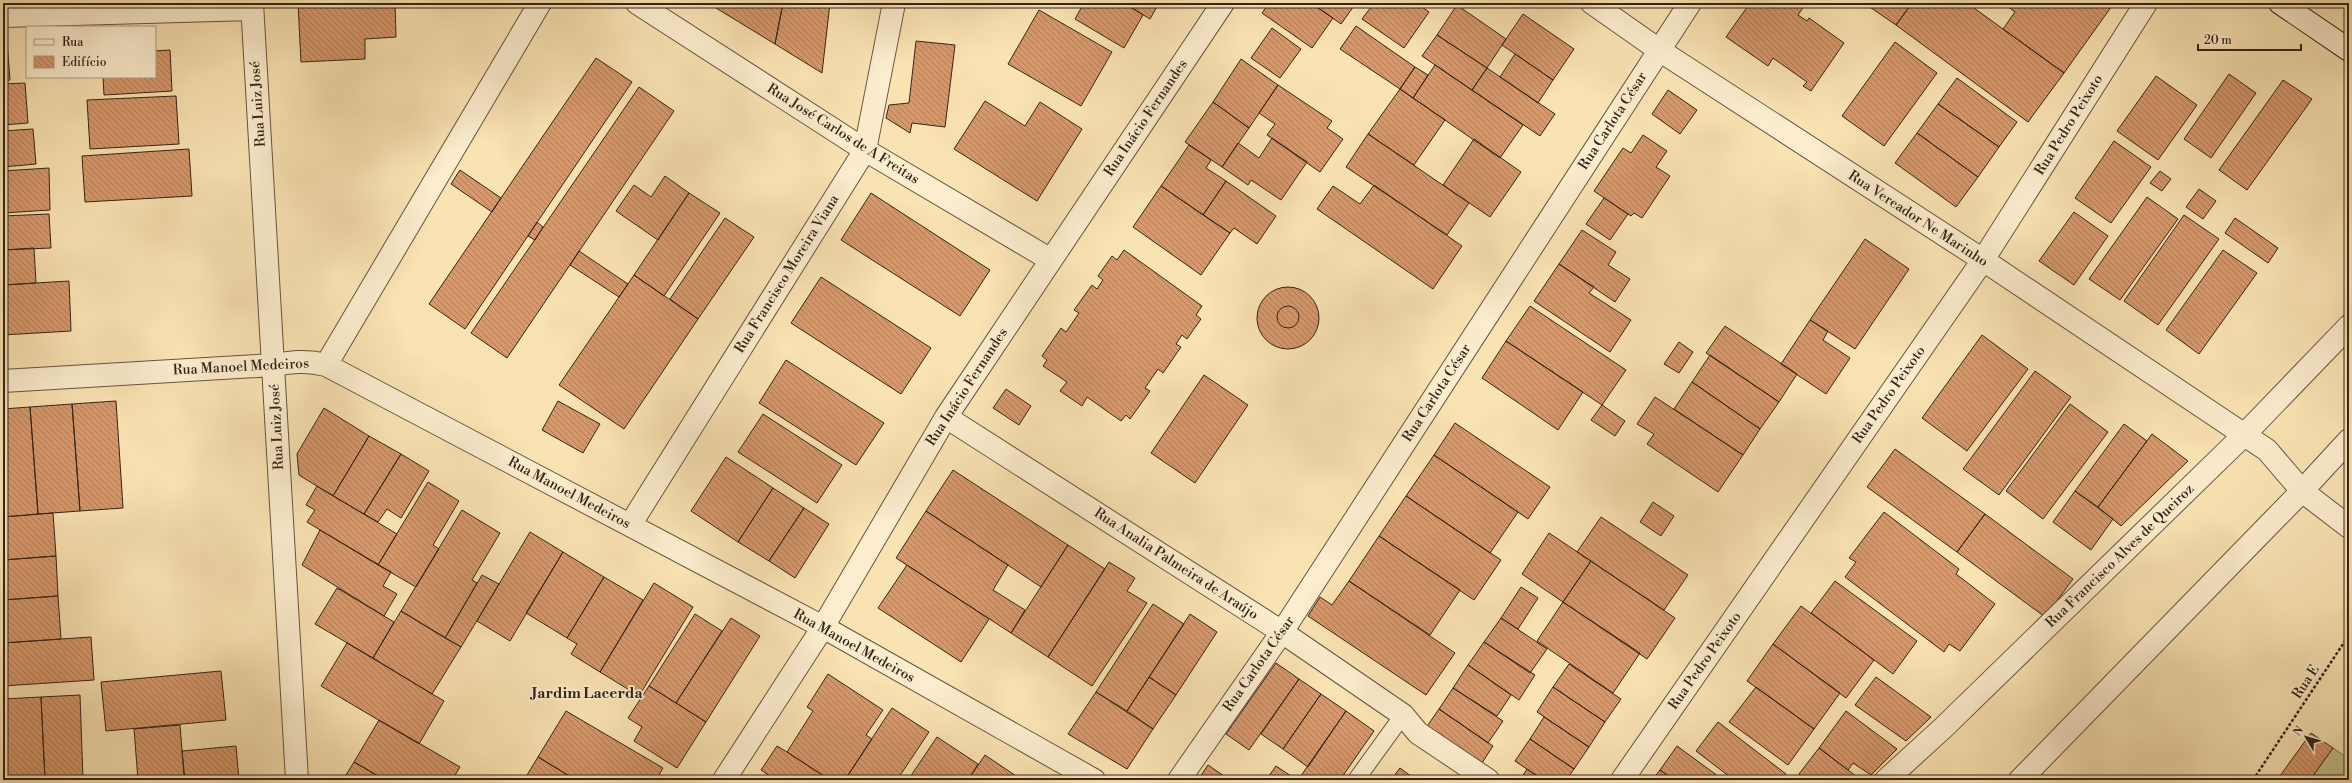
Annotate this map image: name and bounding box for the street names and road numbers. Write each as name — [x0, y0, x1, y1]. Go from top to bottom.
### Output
street label: Rua Inácio Fernandes — [1100, 56, 1192, 180]
street label: Rua Luiz José — [246, 60, 270, 148]
street label: Rua Carlota César — [1575, 69, 1651, 173]
street label: Rua Pedro Peixoto — [2031, 71, 2107, 179]
street label: Rua José Carlos de A Freitas — [763, 80, 923, 188]
street label: Rua Vereador Ne Marinho — [1845, 167, 1992, 271]
street label: Rua Francisco Moreira Viana — [731, 190, 844, 357]
street label: Rua Inácio Fernandes — [922, 325, 1012, 449]
street label: Rua Carlota César — [1399, 341, 1475, 445]
street label: Rua Pedro Peixoto — [1849, 342, 1930, 447]
street label: Rua Manoel Medeiros — [172, 354, 310, 380]
street label: Rua Luiz José — [266, 384, 288, 470]
street label: Rua Manoel Medeiros — [505, 453, 633, 533]
street label: Rua Francisco Alves de Queiroz — [2042, 480, 2198, 632]
street label: Rua Analia Palmeira de Araújo — [1090, 504, 1262, 624]
street label: Rua Manoel Medeiros — [790, 605, 918, 687]
street label: Rua Pedro Peixoto — [1665, 608, 1746, 713]
street label: Rua Carlota César — [1219, 612, 1299, 716]
street label: Rua E — [2288, 661, 2324, 703]

